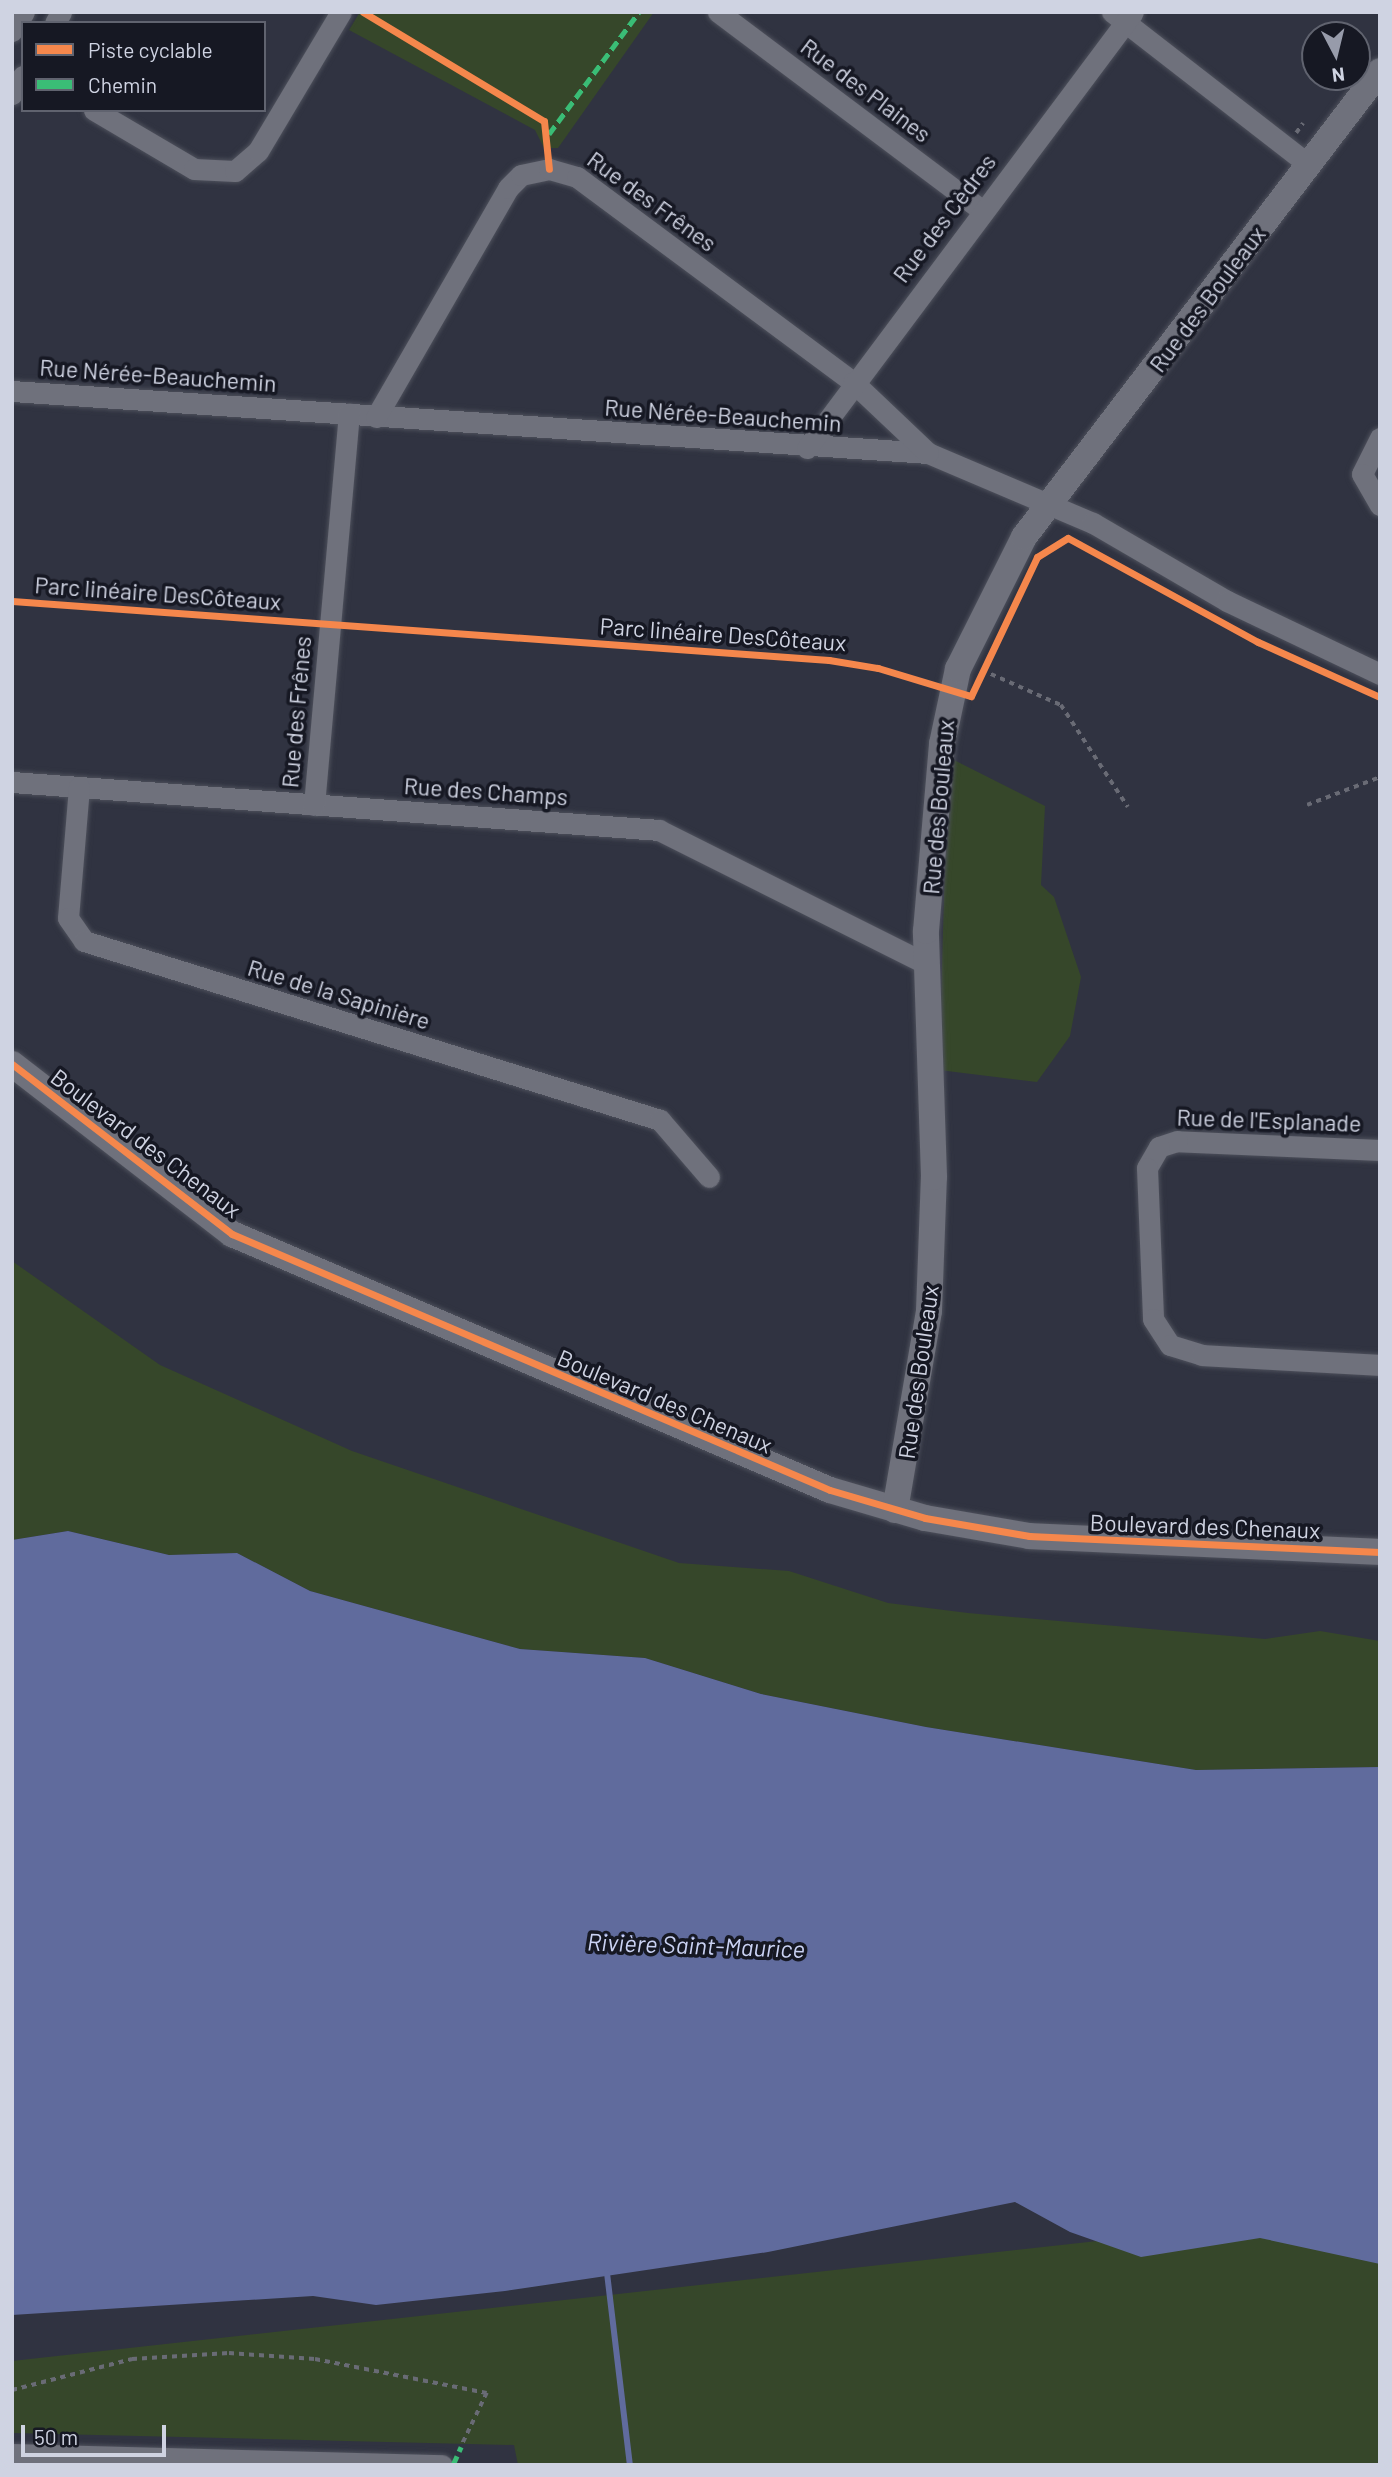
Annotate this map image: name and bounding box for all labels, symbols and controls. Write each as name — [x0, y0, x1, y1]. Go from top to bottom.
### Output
legend — [21, 21, 266, 112]
north arrow — [1301, 21, 1371, 91]
street label: Rue des Plaines — [796, 32, 936, 148]
text: Piste cyclable — [88, 37, 213, 62]
text: N — [1331, 63, 1346, 88]
text: Chemin — [88, 72, 157, 97]
street label: Rue des Frênes — [582, 145, 722, 257]
street label: Rue des Cèdres — [887, 148, 1001, 288]
street label: Rue des Bouleaux — [1143, 221, 1271, 377]
street label: Rue Nérée-Beauchemin — [39, 353, 277, 397]
street label: Rue Nérée-Beauchemin — [604, 393, 842, 437]
street label: Parc linéaire DesCôteaux — [34, 571, 282, 615]
street label: Parc linéaire DesCôteaux — [599, 612, 847, 656]
street label: Rue des Frênes — [276, 635, 316, 789]
street label: Rue des Bouleaux — [917, 718, 959, 896]
street label: Rue des Champs — [403, 771, 569, 811]
street label: Rue de la Sapinière — [245, 953, 433, 1035]
street label: Boulevard des Chenaux — [46, 1063, 246, 1223]
street label: Rue de l'Esplanade — [1176, 1103, 1362, 1137]
street label: Rue des Bouleaux — [892, 1283, 944, 1461]
street label: Boulevard des Chenaux — [553, 1343, 777, 1459]
street label: Boulevard des Chenaux — [1089, 1508, 1321, 1544]
water label: Rivière Saint-Maurice — [587, 1927, 805, 1963]
scale bar — [24, 2410, 170, 2454]
text: 50 m — [34, 2424, 78, 2449]

